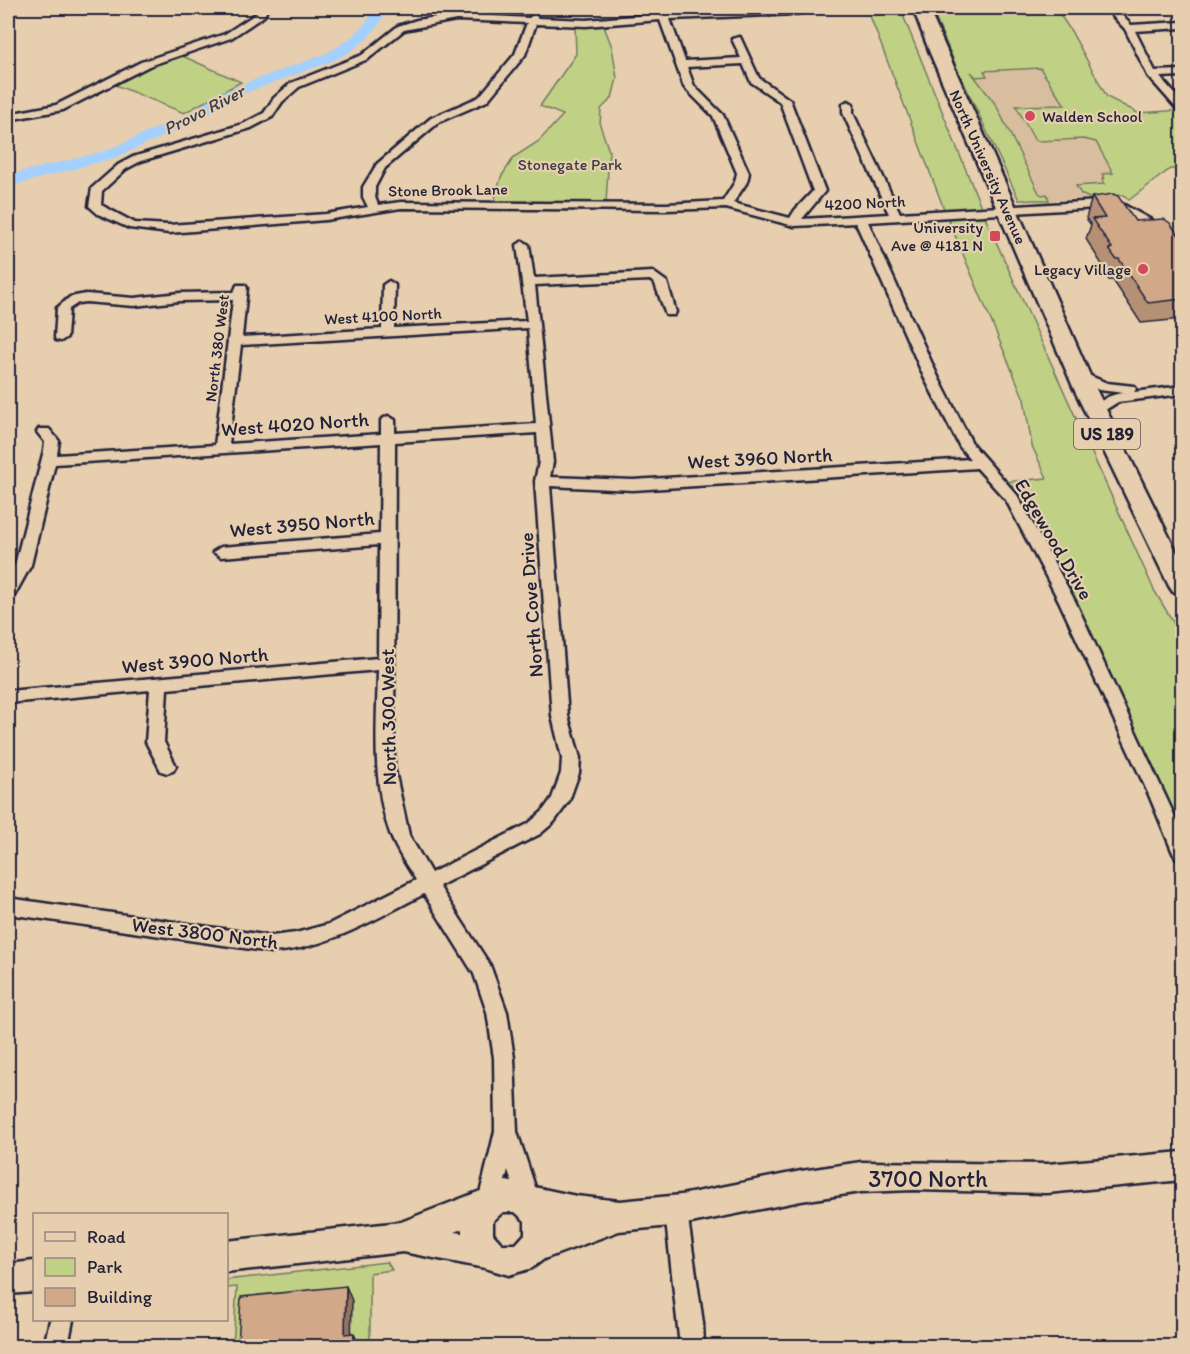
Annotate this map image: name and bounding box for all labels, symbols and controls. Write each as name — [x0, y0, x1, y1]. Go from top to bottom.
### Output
water label: Provo River — [160, 79, 250, 140]
street label: North University Avenue — [945, 87, 1031, 247]
place label: Walden School — [1042, 107, 1143, 126]
marker: Walden School — [1023, 109, 1037, 123]
park label: Stonegate Park — [518, 155, 623, 174]
street label: Stone Brook Lane — [388, 179, 508, 201]
street label: 4200 North — [824, 191, 907, 215]
place label: University Ave @ 4181 N — [891, 218, 983, 255]
marker: University Ave @ 4181 N — [988, 229, 1002, 243]
place label: Legacy Village — [1034, 260, 1131, 279]
marker: Legacy Village — [1136, 262, 1150, 276]
street label: North 380 West — [201, 293, 233, 403]
street label: West 4100 North — [324, 303, 443, 329]
street label: West 4020 North — [220, 407, 370, 441]
road number: US 189 — [1074, 419, 1140, 449]
street label: West 3960 North — [687, 442, 834, 474]
street label: Edgewood Drive — [1010, 474, 1098, 604]
street label: West 3950 North — [229, 506, 376, 542]
street label: North Cove Drive — [514, 532, 548, 678]
street label: West 3900 North — [121, 642, 270, 678]
street label: North 300 West — [375, 648, 401, 786]
street label: West 3800 North — [130, 912, 280, 954]
street label: 3700 North — [868, 1164, 988, 1193]
legend — [33, 1213, 228, 1321]
text: Road — [87, 1226, 126, 1248]
text: Park — [87, 1256, 122, 1278]
text: Building — [87, 1286, 153, 1308]

